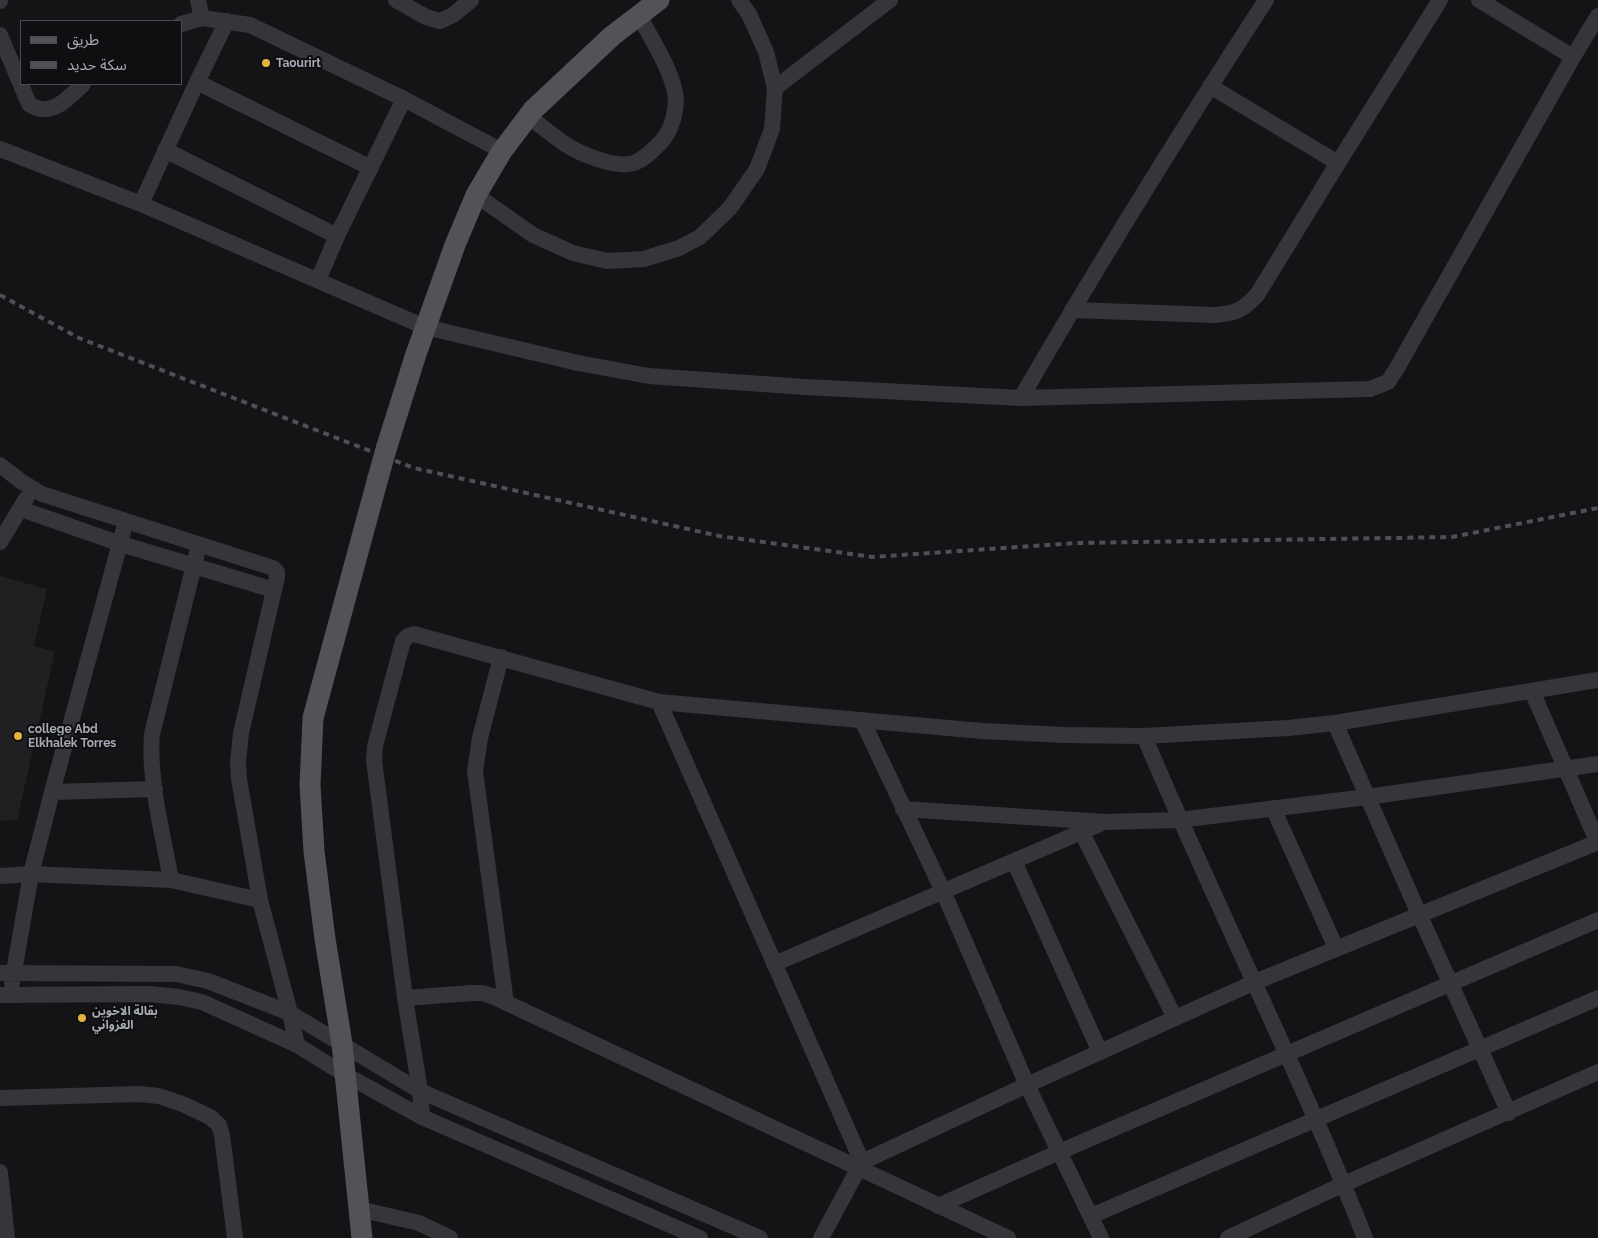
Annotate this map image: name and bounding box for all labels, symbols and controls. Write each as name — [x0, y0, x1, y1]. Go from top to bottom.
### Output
legend — [20, 20, 182, 85]
text: طريق — [67, 31, 99, 49]
text: سكة حديد — [67, 56, 127, 74]
place label: Taourirt — [276, 56, 321, 70]
marker: Taourirt — [260, 57, 272, 69]
place label: college Abd Elkhalek Torres — [28, 722, 116, 750]
marker: college Abd Elkhalek Torres — [12, 730, 24, 742]
place label: بقالة الاخوين الغزواني — [92, 1004, 158, 1032]
marker: بقالة الاخوين الغزواني — [76, 1012, 88, 1024]

